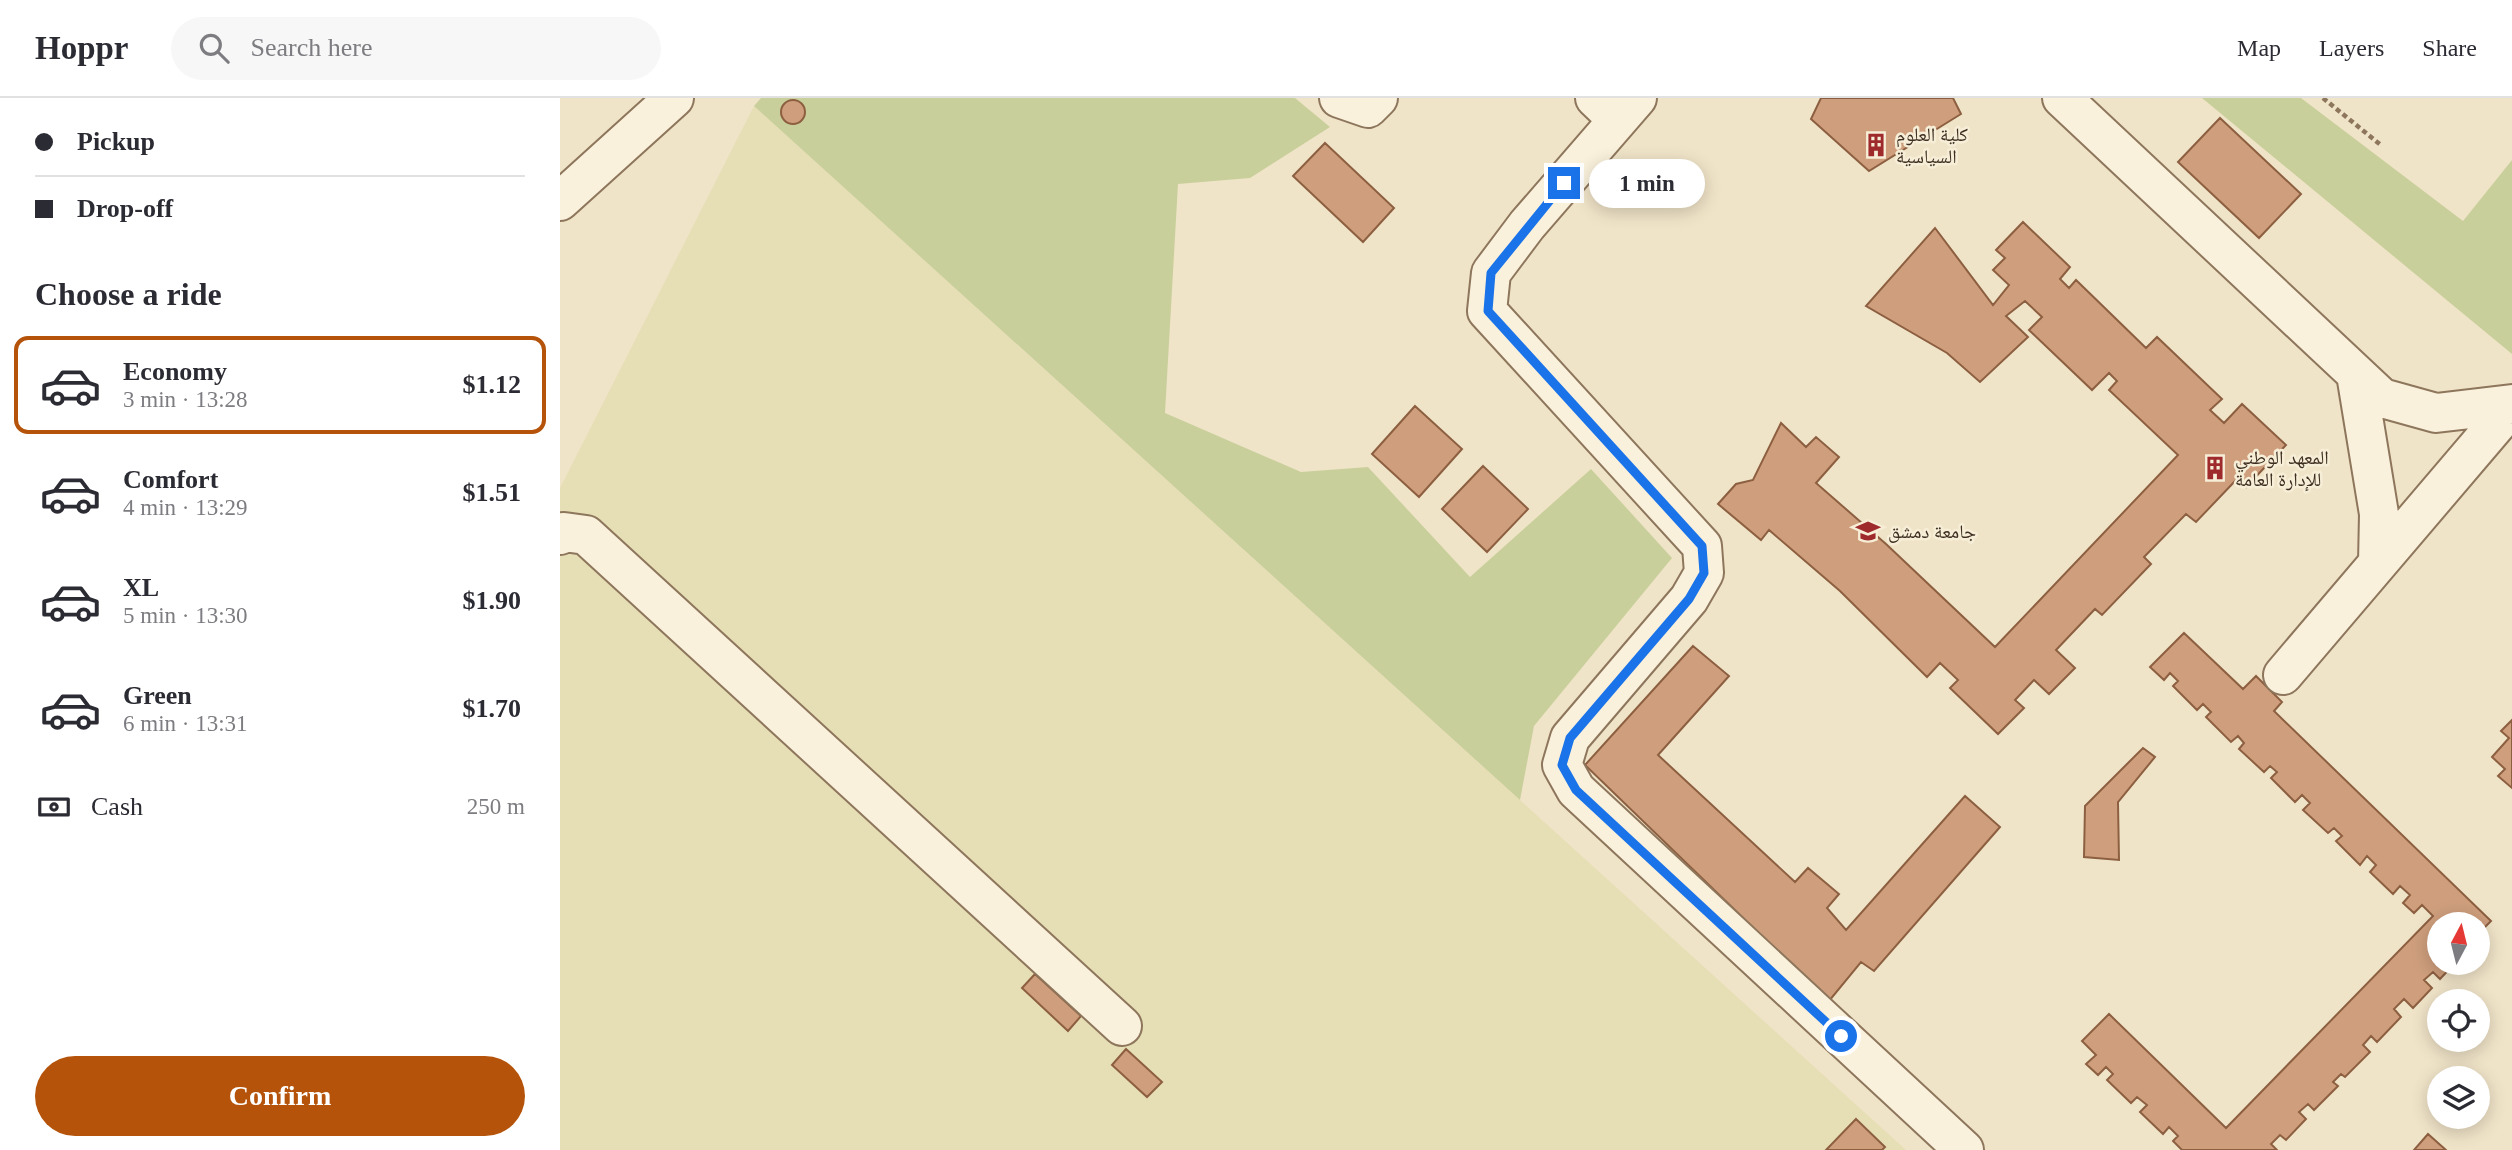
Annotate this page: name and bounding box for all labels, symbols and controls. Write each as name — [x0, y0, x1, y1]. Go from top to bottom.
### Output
search box — [171, 17, 661, 80]
icon: search — [195, 29, 233, 67]
text: Hoppr — [35, 30, 129, 66]
text: Search here — [251, 33, 373, 62]
text: Map — [2237, 35, 2281, 61]
text: Layers — [2319, 35, 2384, 61]
text: Share — [2422, 35, 2477, 61]
place label: كلية العلوم السياسية — [1896, 124, 1968, 167]
text: Pickup — [77, 127, 155, 156]
building icon: كلية العلوم السياسية — [1862, 131, 1890, 159]
callout: 1 min — [1588, 158, 1704, 208]
route end — [1548, 167, 1580, 199]
text: 1 min — [1619, 171, 1675, 196]
text: Drop-off — [77, 194, 173, 223]
text: Choose a ride — [35, 276, 222, 312]
icon: car — [39, 354, 102, 417]
text: Economy — [123, 357, 227, 386]
text: $1.12 — [463, 370, 521, 399]
text: 3 min · 13:28 — [123, 387, 248, 412]
place label: المعهد الوطني للإدارة العامة — [2235, 447, 2329, 492]
building icon: المعهد الوطني للإدارة العامة — [2201, 454, 2229, 482]
icon: car — [39, 462, 102, 525]
text: Comfort — [123, 465, 218, 494]
text: $1.51 — [463, 478, 521, 507]
text: 4 min · 13:29 — [123, 495, 248, 520]
school or university icon: جامعة دمشق — [1854, 517, 1882, 545]
place label: جامعة دمشق — [1888, 521, 1976, 543]
icon: car — [39, 570, 102, 633]
text: XL — [123, 573, 159, 602]
text: $1.90 — [463, 586, 521, 615]
text: 5 min · 13:30 — [123, 603, 248, 628]
icon: car — [39, 678, 102, 741]
text: Green — [123, 681, 192, 710]
text: $1.70 — [463, 694, 521, 723]
text: 6 min · 13:31 — [123, 711, 248, 736]
icon: cash — [35, 788, 73, 826]
text: Cash — [91, 792, 143, 821]
text: 250 m — [467, 794, 525, 819]
north arrow — [2427, 912, 2490, 975]
map controls — [2427, 912, 2490, 1129]
button: locate — [2427, 989, 2490, 1052]
route start — [1825, 1020, 1857, 1052]
button: Confirm — [35, 1056, 525, 1136]
button: layers — [2427, 1066, 2490, 1129]

